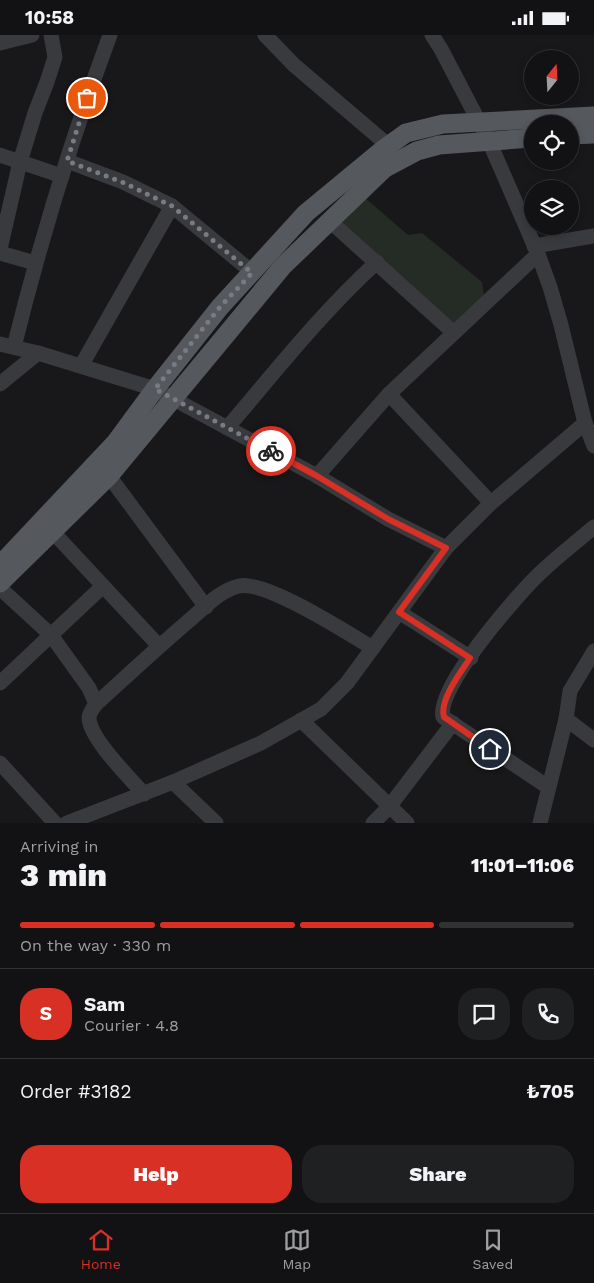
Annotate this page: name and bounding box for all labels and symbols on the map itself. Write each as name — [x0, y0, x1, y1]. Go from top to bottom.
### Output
north arrow — [524, 50, 579, 105]
pin — [66, 77, 108, 119]
courier — [246, 426, 296, 476]
pin — [469, 728, 511, 770]

